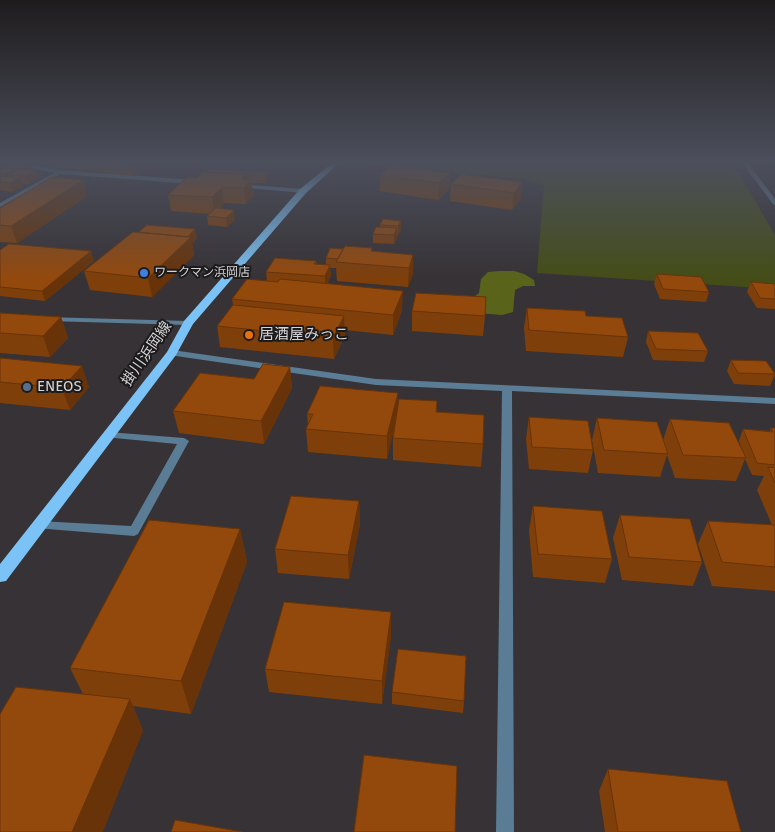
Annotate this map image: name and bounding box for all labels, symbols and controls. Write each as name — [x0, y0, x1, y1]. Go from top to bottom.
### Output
place label: ワークマン浜岡店 — [154, 266, 250, 280]
marker: ワークマン浜岡店 — [138, 267, 150, 279]
street label: 掛川浜岡線 — [118, 318, 176, 390]
place label: 居酒屋みっこ — [259, 326, 349, 344]
marker: 居酒屋みっこ — [243, 329, 255, 341]
place label: ENEOS — [37, 378, 82, 396]
marker: ENEOS — [21, 381, 33, 393]

